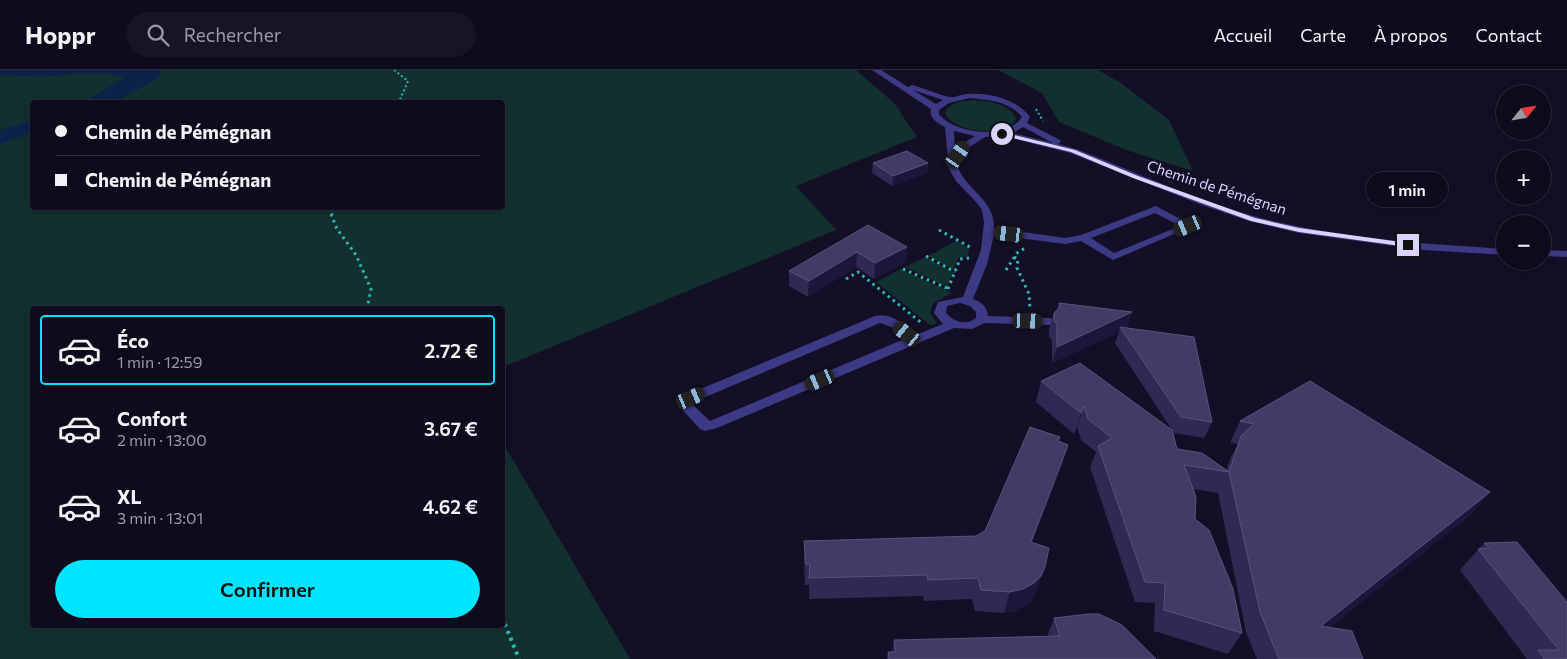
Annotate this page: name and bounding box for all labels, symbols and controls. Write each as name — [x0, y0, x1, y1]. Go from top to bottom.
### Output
search box — [126, 12, 476, 57]
text: Hoppr — [25, 20, 96, 49]
icon: search — [144, 21, 172, 49]
text: Rechercher — [184, 23, 281, 46]
text: Accueil — [1214, 24, 1272, 46]
text: Carte — [1300, 24, 1346, 46]
text: À propos — [1374, 24, 1448, 46]
text: Contact — [1476, 24, 1542, 46]
north arrow — [1496, 85, 1551, 140]
map controls — [1496, 85, 1551, 270]
text: Chemin de Pémégnan — [85, 120, 271, 143]
route start — [991, 123, 1013, 145]
car — [943, 138, 972, 172]
button: + — [1496, 150, 1551, 205]
street label: Chemin de Pémégnan — [1145, 156, 1289, 218]
text: Chemin de Pémégnan — [85, 168, 271, 191]
callout: 1 min — [1367, 172, 1449, 208]
text: 1 min — [1388, 180, 1426, 199]
car — [1171, 213, 1204, 239]
button: − — [1496, 215, 1551, 270]
car — [993, 225, 1024, 243]
route end — [1397, 234, 1419, 256]
car — [1012, 313, 1043, 329]
car — [890, 319, 923, 349]
icon: car — [57, 328, 102, 373]
text: Éco — [117, 329, 149, 352]
text: 2.72 € — [425, 339, 478, 362]
text: 1 min · 12:59 — [117, 352, 202, 371]
car — [803, 367, 836, 393]
car — [674, 385, 707, 411]
icon: car — [57, 406, 102, 451]
text: Confort — [117, 407, 187, 430]
text: 3.67 € — [424, 417, 478, 440]
text: 2 min · 13:00 — [117, 430, 207, 449]
icon: car — [57, 484, 102, 529]
text: XL — [117, 485, 142, 508]
text: 4.62 € — [423, 495, 478, 518]
text: 3 min · 13:01 — [117, 508, 203, 527]
button: Confirmer — [55, 560, 480, 618]

